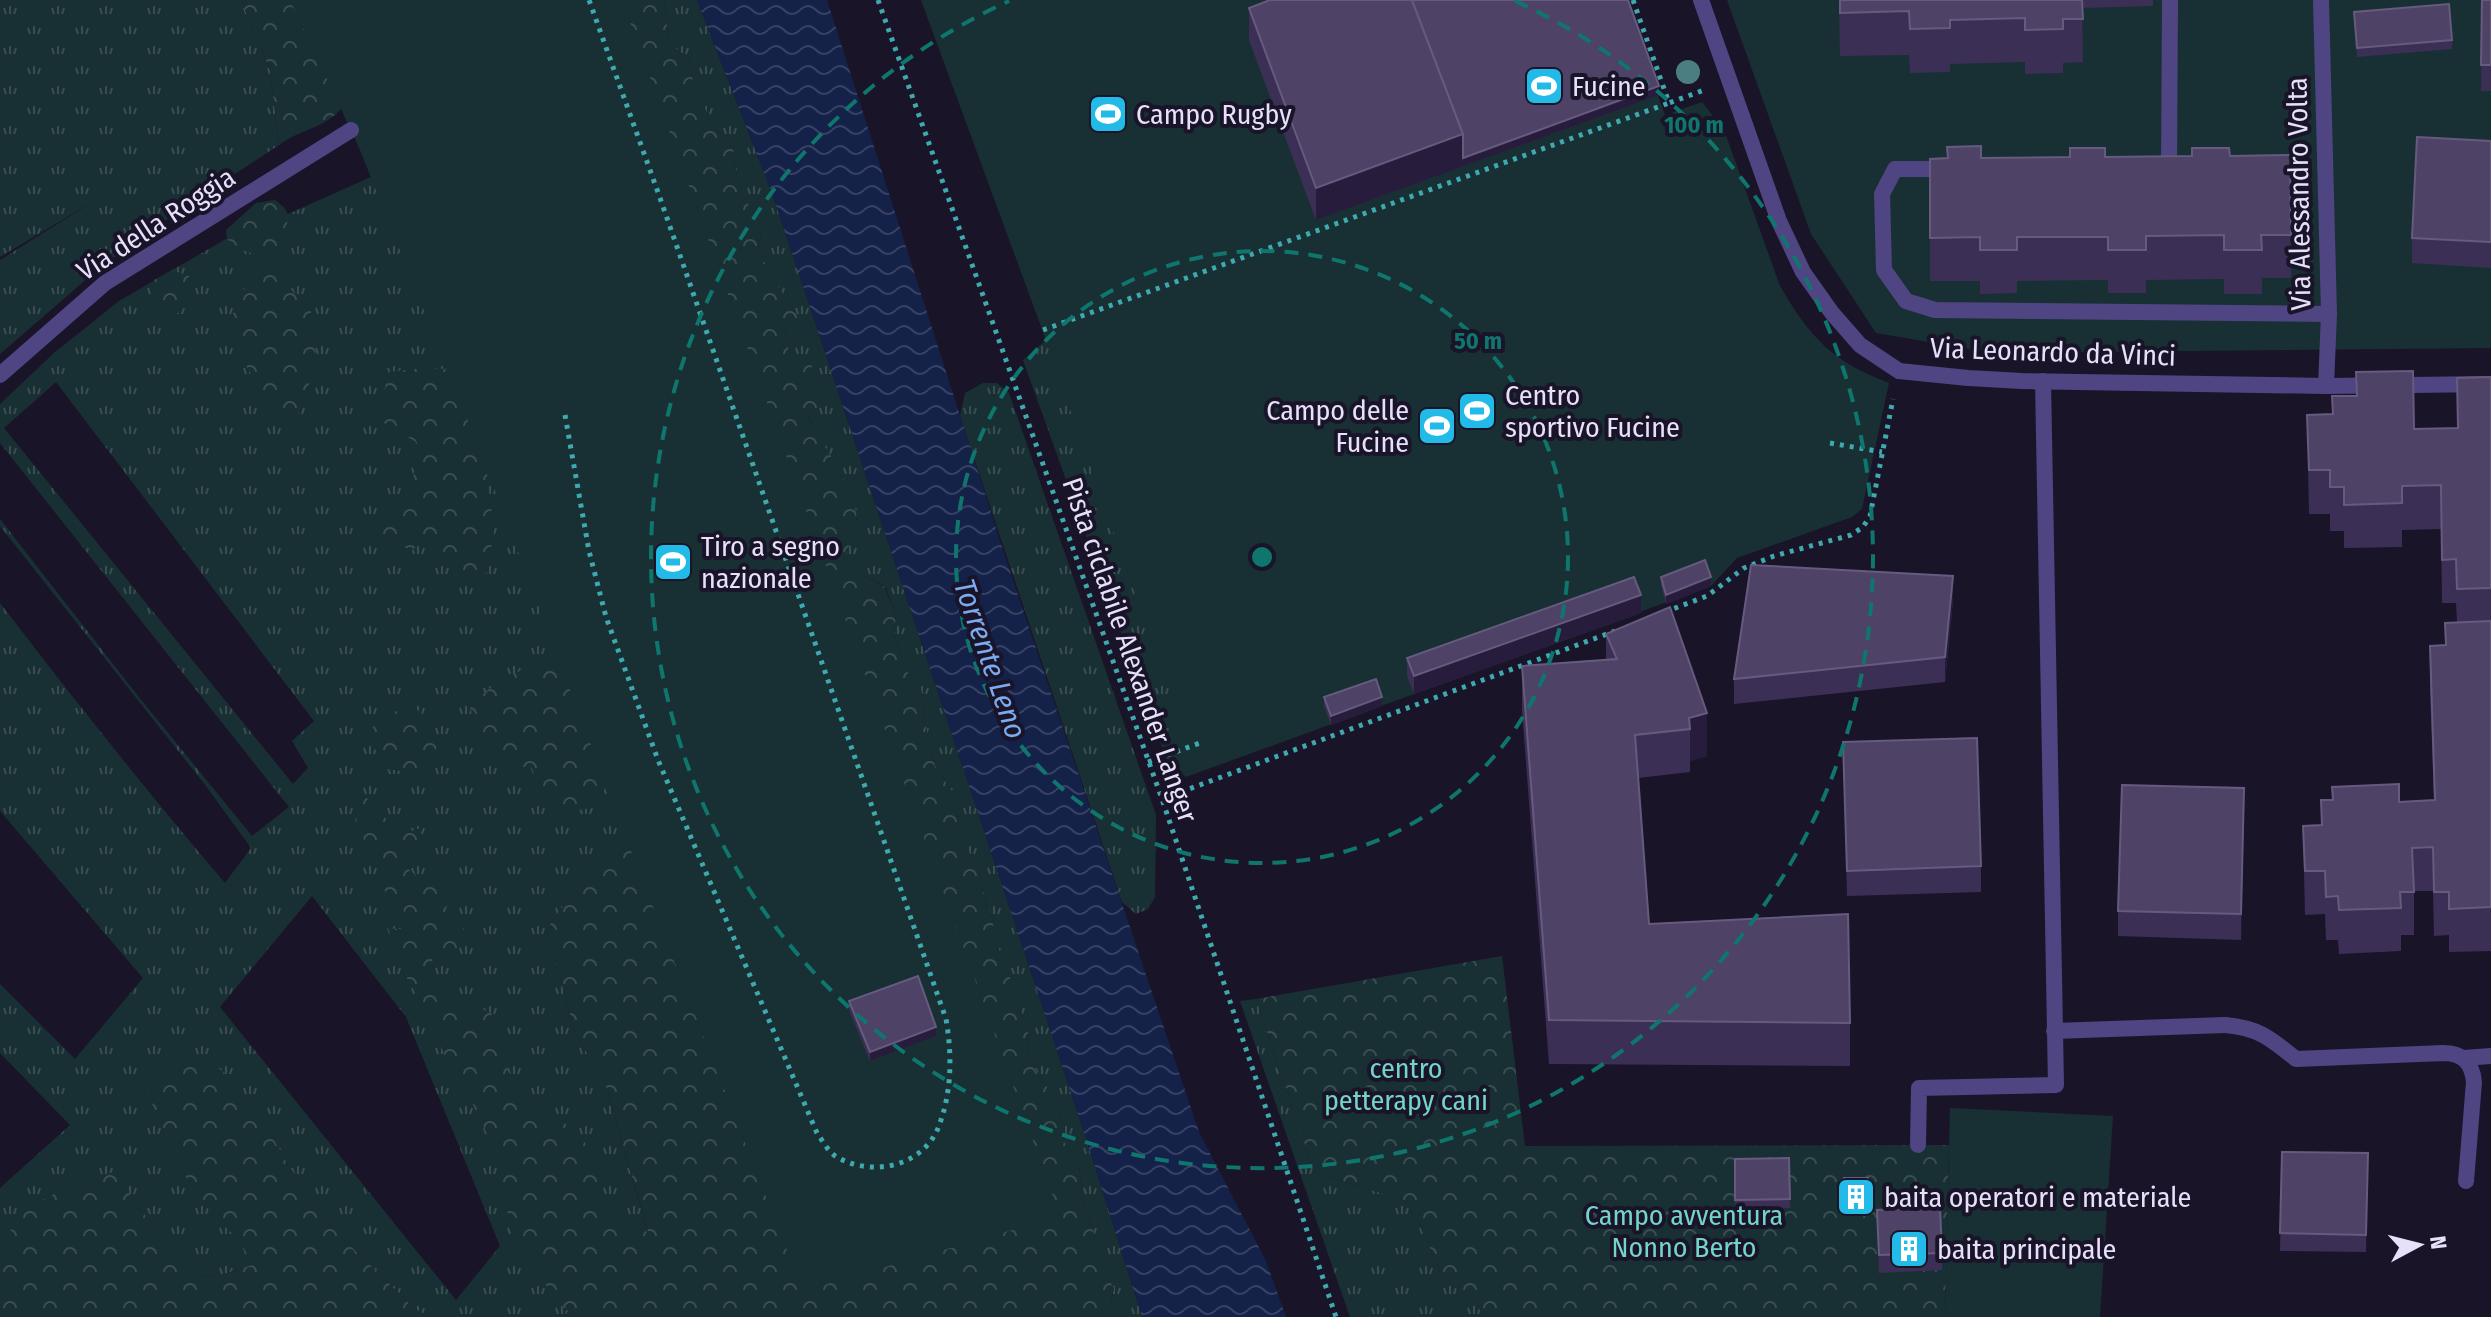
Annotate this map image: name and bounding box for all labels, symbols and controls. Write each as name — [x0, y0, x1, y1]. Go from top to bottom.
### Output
sports icon: Fucine — [1523, 65, 1565, 107]
place label: Fucine — [1572, 70, 1646, 103]
street label: Via Alessandro Volta — [2280, 77, 2318, 311]
sports icon: Campo Rugby — [1087, 93, 1129, 135]
place label: Campo Rugby — [1136, 98, 1292, 131]
text: 100 m — [1664, 111, 1724, 139]
street label: Via della Roggia — [71, 161, 241, 287]
text: 50 m — [1454, 327, 1502, 355]
street label: Via Leonardo da Vinci — [1929, 331, 2177, 373]
place label: Centro sportivo Fucine — [1505, 379, 1680, 444]
sports icon: Centro sportivo Fucine — [1456, 390, 1498, 432]
place label: Campo delle Fucine — [1266, 394, 1409, 459]
sports icon: Campo delle Fucine — [1416, 405, 1458, 447]
street label: Pista ciclabile Alexander Langer — [1055, 473, 1205, 827]
place label: Tiro a segno nazionale — [701, 530, 840, 595]
sports icon: Tiro a segno nazionale — [652, 541, 694, 583]
centre of rings — [1248, 543, 1276, 571]
water label: Torrente Leno — [946, 575, 1034, 743]
park label: centro petterapy cani — [1324, 1052, 1488, 1117]
building icon: baita operatori e materiale — [1835, 1176, 1877, 1218]
place label: baita operatori e materiale — [1884, 1181, 2191, 1214]
park label: Campo avventura Nonno Berto — [1585, 1199, 1783, 1264]
north arrow — [2379, 1205, 2459, 1285]
building icon: baita principale — [1888, 1228, 1930, 1270]
place label: baita principale — [1937, 1233, 2116, 1266]
text: N — [2424, 1234, 2453, 1251]

